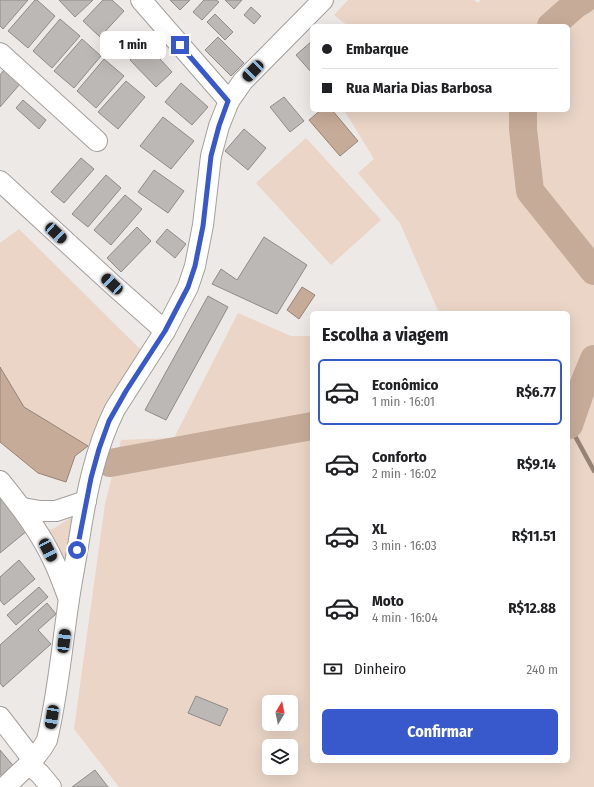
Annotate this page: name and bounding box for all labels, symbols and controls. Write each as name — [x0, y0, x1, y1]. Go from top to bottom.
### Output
callout: 1 min — [100, 31, 166, 59]
route end — [171, 36, 189, 54]
text: 1 min — [119, 37, 147, 52]
text: Embarque — [346, 40, 409, 58]
car — [240, 58, 266, 84]
text: Rua Maria Dias Barbosa — [346, 79, 492, 97]
car — [43, 220, 69, 246]
car — [99, 271, 125, 297]
text: Escolha a viagem — [322, 324, 448, 346]
icon: car — [324, 374, 360, 410]
text: Econômico — [372, 376, 439, 394]
text: R$6.77 — [516, 383, 556, 401]
text: 1 min · 16:01 — [372, 394, 435, 409]
icon: car — [324, 446, 360, 482]
text: Conforto — [372, 448, 427, 466]
text: R$9.14 — [517, 455, 556, 473]
text: 2 min · 16:02 — [372, 466, 436, 481]
icon: car — [324, 518, 360, 554]
text: XL — [372, 520, 387, 538]
text: R$11.51 — [512, 527, 556, 545]
car — [37, 537, 59, 563]
text: 3 min · 16:03 — [372, 538, 437, 553]
route start — [68, 541, 86, 559]
icon: car — [324, 590, 360, 626]
text: Moto — [372, 592, 404, 610]
text: R$12.88 — [508, 599, 556, 617]
text: 4 min · 16:04 — [372, 610, 438, 625]
car — [57, 628, 71, 654]
icon: cash — [322, 658, 344, 680]
text: Dinheiro — [354, 660, 406, 678]
text: 240 m — [526, 662, 558, 677]
north arrow — [262, 695, 298, 731]
map controls — [262, 695, 298, 775]
car — [44, 704, 60, 730]
button: Confirmar — [322, 709, 558, 755]
button: layers — [262, 739, 298, 775]

